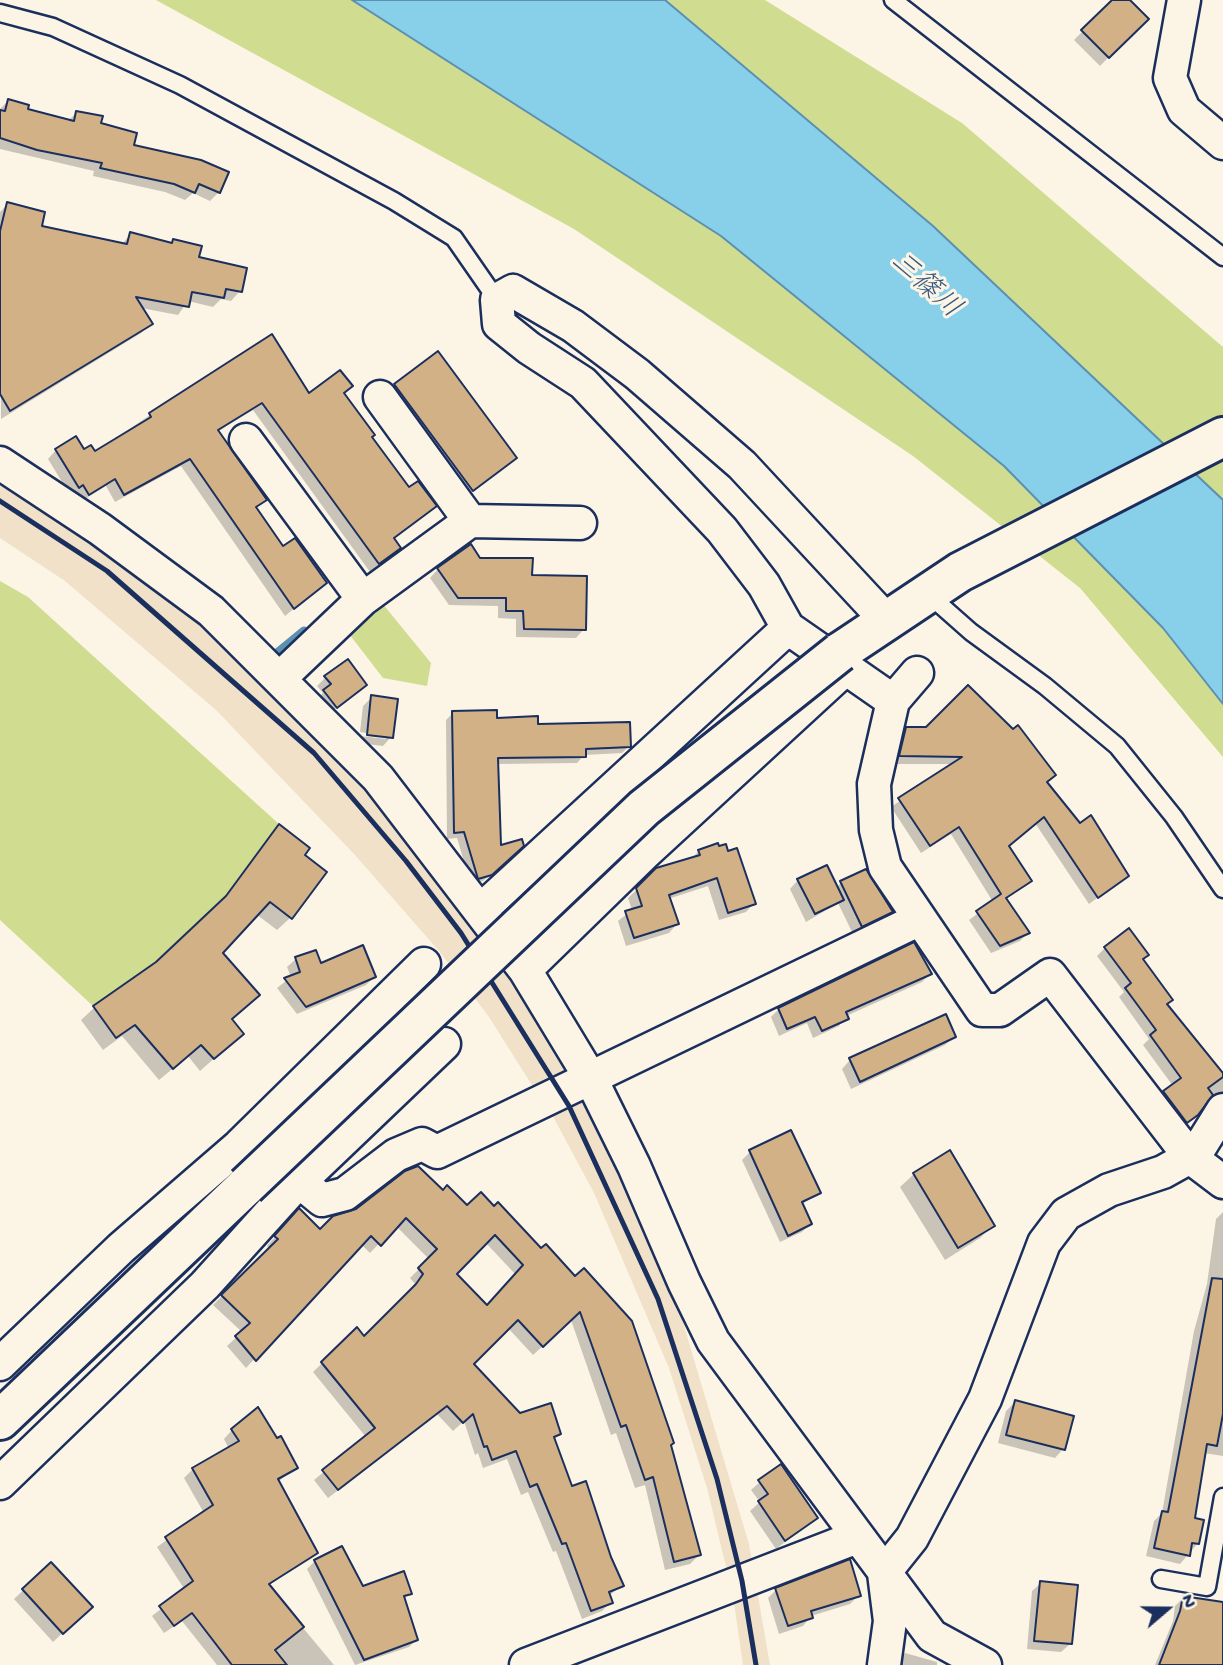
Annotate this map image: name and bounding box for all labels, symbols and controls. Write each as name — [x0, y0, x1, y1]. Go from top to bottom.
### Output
water label: 三篠川 — [882, 246, 966, 328]
north arrow — [1132, 1574, 1202, 1644]
text: N — [1174, 1592, 1200, 1611]

